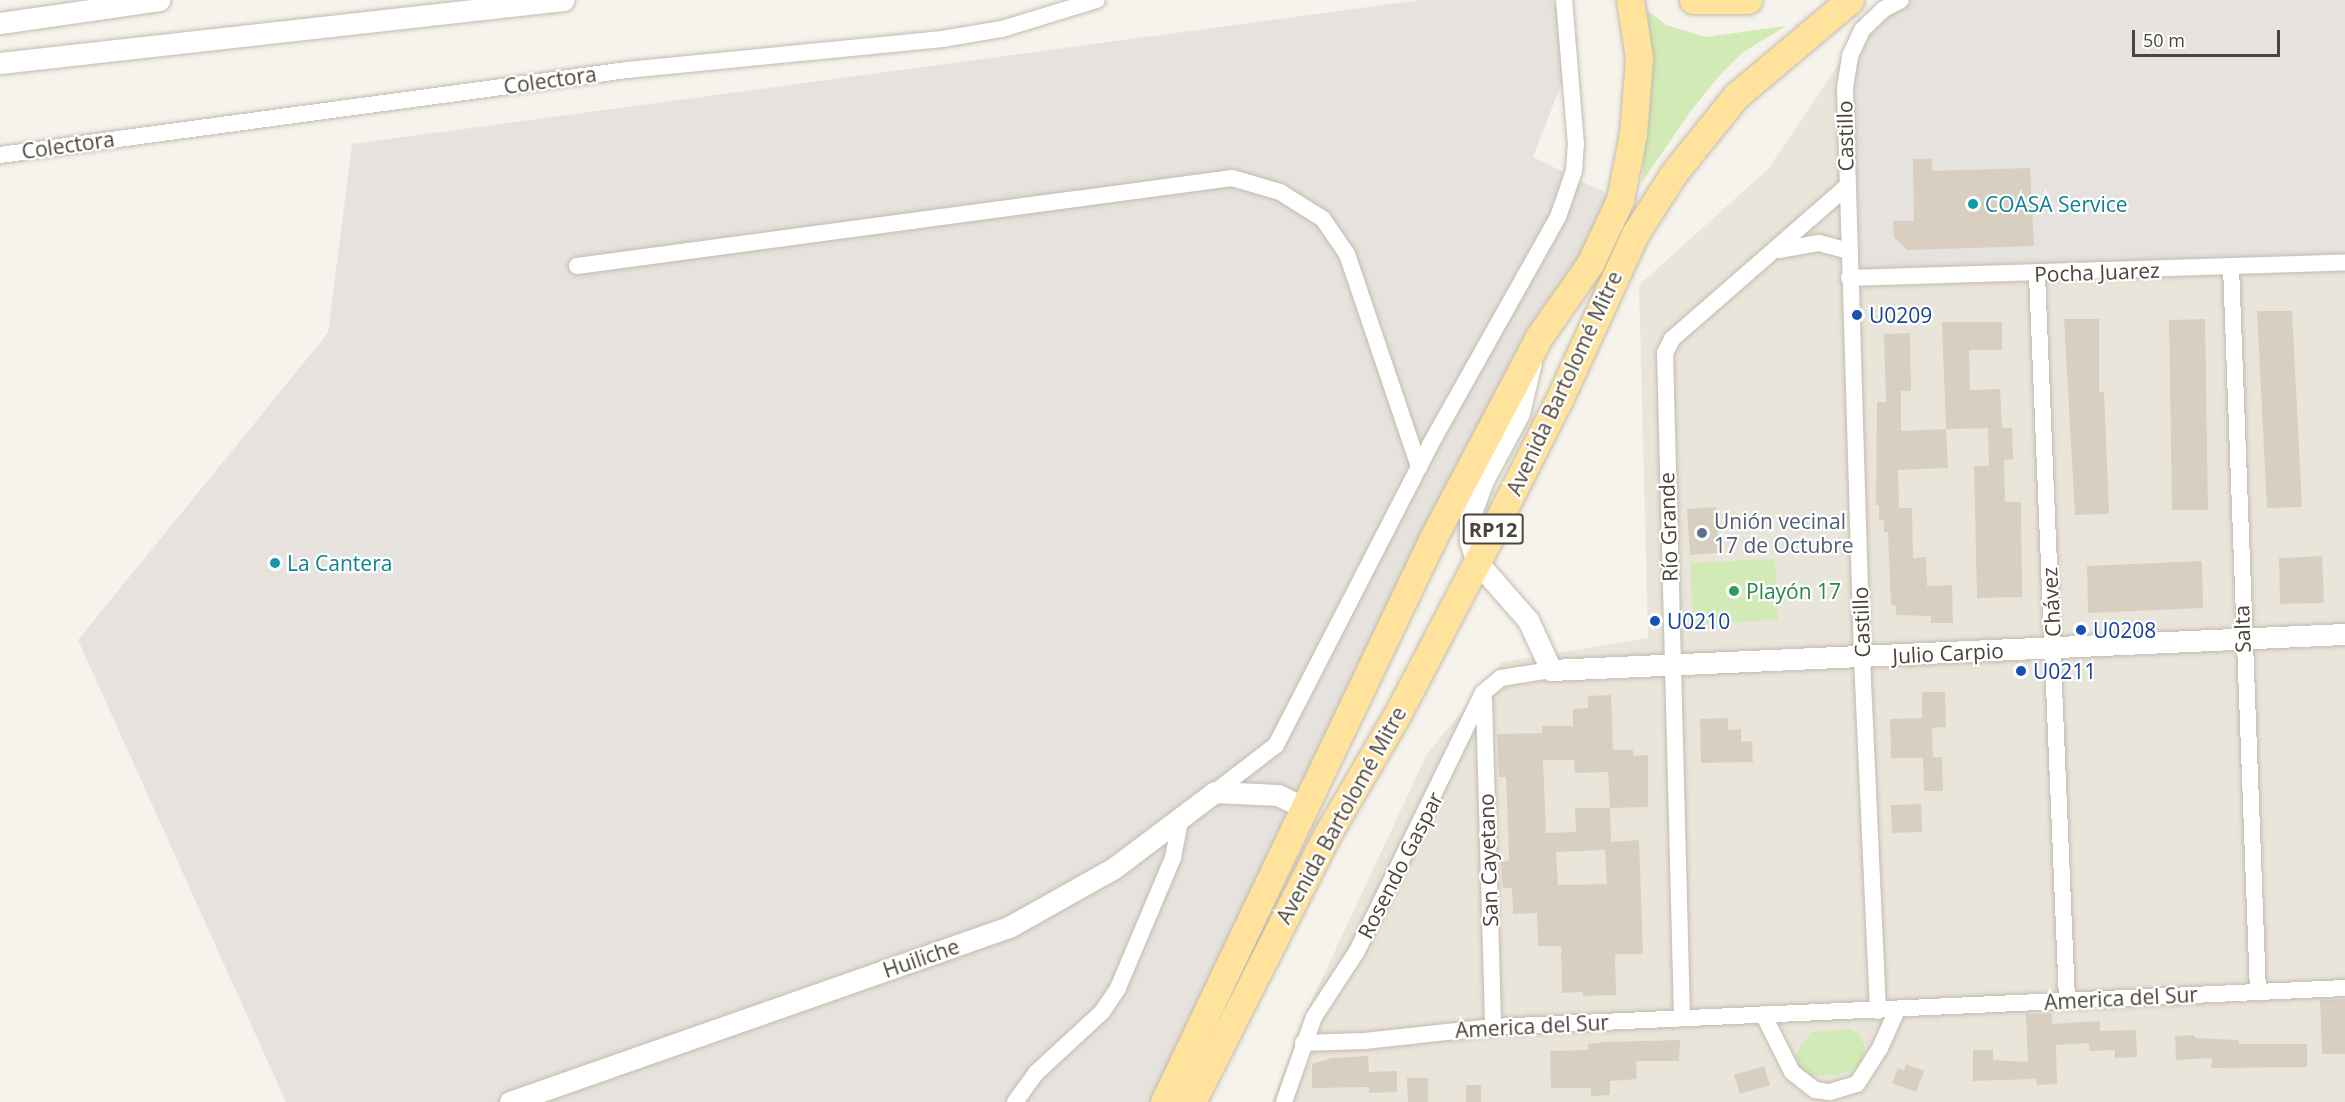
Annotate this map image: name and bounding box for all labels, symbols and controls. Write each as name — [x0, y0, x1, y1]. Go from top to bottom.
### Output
scale bar — [2135, 18, 2284, 56]
text: 50 m — [2143, 28, 2185, 52]
street label: Colectora — [502, 61, 598, 99]
street label: Castillo — [1832, 100, 1858, 172]
street label: Colectora — [20, 126, 116, 164]
place label: COASA Service — [1985, 191, 2128, 217]
marker: COASA Service — [1966, 197, 1980, 211]
street label: Pocha Juarez — [2034, 257, 2160, 287]
street label: Avenida Bartolomé Mitre — [1501, 267, 1627, 499]
place label: U0209 — [1869, 302, 1932, 328]
marker: U0209 — [1850, 308, 1864, 322]
street label: Río Grande — [1653, 472, 1683, 582]
place label: Unión vecinal 17 de Octubre — [1714, 508, 1854, 558]
road number: RP12 — [1462, 512, 1524, 546]
marker: Unión vecinal 17 de Octubre — [1695, 526, 1709, 540]
place label: La Cantera — [287, 550, 392, 576]
marker: La Cantera — [268, 556, 282, 570]
street label: Chávez — [2037, 566, 2065, 638]
place label: Playón 17 — [1746, 578, 1841, 604]
marker: Playón 17 — [1727, 584, 1741, 598]
street label: Castillo — [1847, 586, 1875, 658]
street label: Salta — [2229, 605, 2255, 653]
place label: U0210 — [1667, 608, 1730, 634]
marker: U0210 — [1648, 614, 1662, 628]
place label: U0208 — [2093, 617, 2156, 643]
marker: U0208 — [2074, 623, 2088, 637]
street label: Julio Carpio — [1892, 638, 2004, 668]
place label: U0211 — [2033, 658, 2096, 684]
marker: U0211 — [2014, 664, 2028, 678]
street label: Avenida Bartolomé Mitre — [1271, 702, 1411, 928]
street label: Rosendo Gaspar — [1352, 787, 1448, 943]
street label: San Cayetano — [1473, 793, 1503, 927]
street label: Huiliche — [880, 933, 962, 983]
street label: America del Sur — [2043, 981, 2199, 1015]
street label: America del Sur — [1454, 1009, 1610, 1043]

